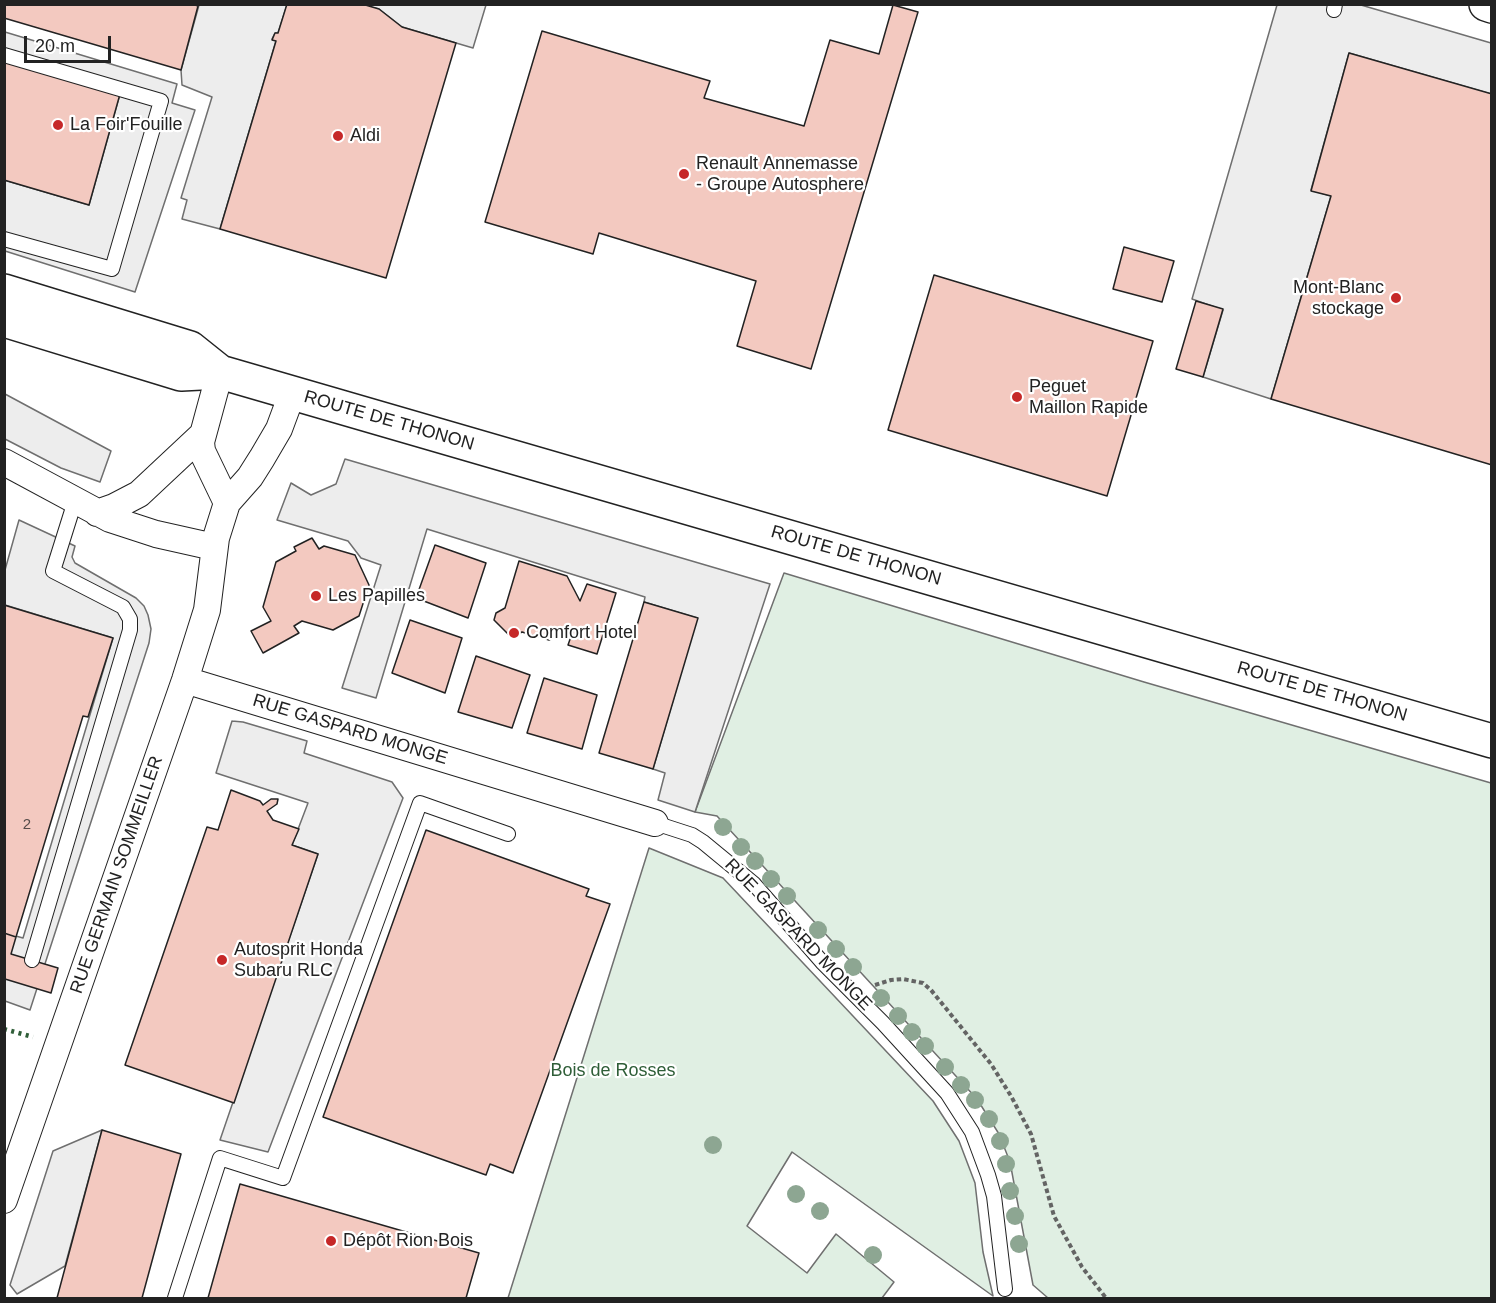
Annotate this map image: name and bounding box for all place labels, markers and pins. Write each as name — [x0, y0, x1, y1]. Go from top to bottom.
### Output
place label: La Foir'Fouille — [70, 114, 182, 136]
marker: La Foir'Fouille — [51, 118, 65, 132]
place label: Aldi — [350, 125, 380, 147]
marker: Aldi — [331, 129, 345, 143]
place label: Renault Annemasse - Groupe Autosphere — [696, 153, 864, 195]
marker: Renault Annemasse - Groupe Autosphere — [677, 167, 691, 181]
place label: Mont-Blanc stockage — [1293, 277, 1384, 320]
marker: Mont-Blanc stockage — [1389, 291, 1403, 305]
place label: Peguet Maillon Rapide — [1029, 376, 1148, 418]
marker: Peguet Maillon Rapide — [1010, 390, 1024, 404]
place label: Les Papilles — [328, 585, 425, 607]
marker: Les Papilles — [309, 589, 323, 603]
place label: Comfort Hotel — [526, 622, 637, 644]
marker: Comfort Hotel — [507, 626, 521, 640]
place label: Autosprit Honda Subaru RLC — [234, 939, 363, 982]
marker: Autosprit Honda Subaru RLC — [215, 953, 229, 967]
place label: Dépôt Rion Bois — [343, 1230, 473, 1252]
marker: Dépôt Rion Bois — [324, 1234, 338, 1248]

